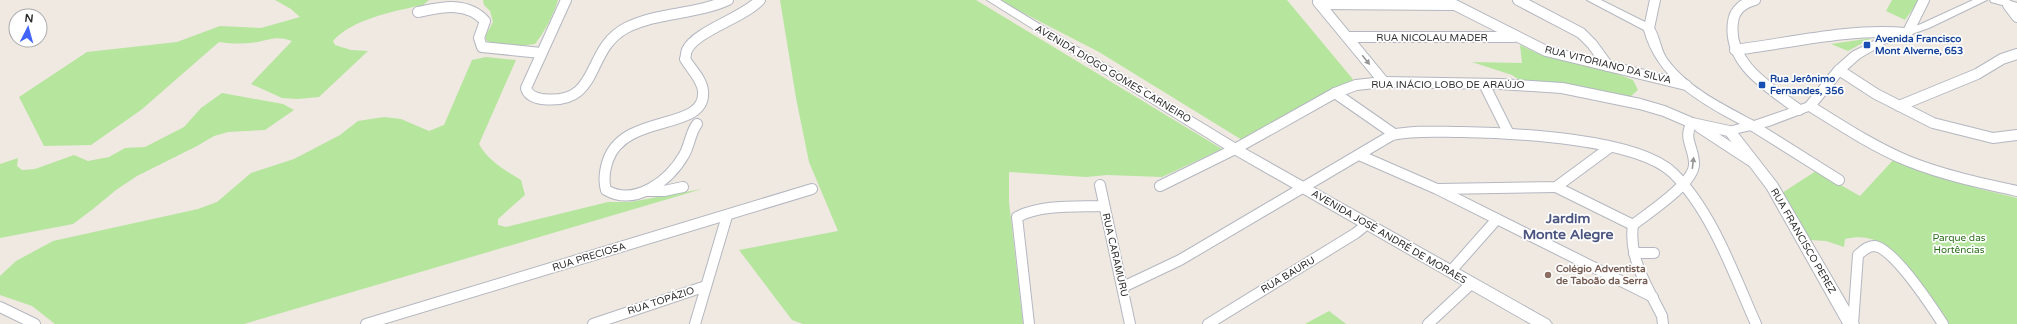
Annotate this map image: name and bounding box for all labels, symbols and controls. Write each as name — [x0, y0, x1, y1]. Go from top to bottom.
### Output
north arrow — [8, 8, 48, 48]
text: N — [24, 12, 34, 25]
street label: AVENIDA DIOGO GOMES CARNEIRO — [1033, 23, 1193, 125]
street label: RUA NICOLAU MADER — [1376, 32, 1488, 44]
place label: Avenida Francisco Mont Alverne, 653 — [1875, 33, 1963, 57]
marker: Avenida Francisco Mont Alverne, 653 — [1862, 40, 1872, 50]
street label: RUA VITORIANO DA SILVA — [1543, 43, 1673, 87]
one-way arrow — [1362, 54, 1371, 65]
place label: Rua Jerônimo Fernandes, 356 — [1770, 73, 1845, 97]
street label: RUA INÁCIO LOBO DE ARAÚJO — [1371, 79, 1525, 91]
marker: Rua Jerônimo Fernandes, 356 — [1757, 80, 1767, 90]
one-way arrow — [1690, 157, 1696, 170]
street label: RUA FRANCISCO PEREZ — [1768, 186, 1838, 296]
street label: AVENIDA JOSÉ ANDRÉ DE MORAES — [1309, 188, 1469, 286]
district label: Jardim Monte Alegre — [1523, 210, 1613, 243]
street label: RUA CARAMURU — [1100, 212, 1130, 298]
park label: Parque das Hortências — [1932, 232, 1986, 256]
street label: RUA PRECIOSA — [551, 240, 627, 274]
street label: RUA BAURU — [1259, 254, 1317, 296]
place label: Colégio Adventista de Taboão da Serra — [1556, 263, 1648, 287]
marker: Colégio Adventista de Taboão da Serra — [1543, 270, 1553, 280]
street label: RUA TOPÁZIO — [626, 285, 696, 317]

